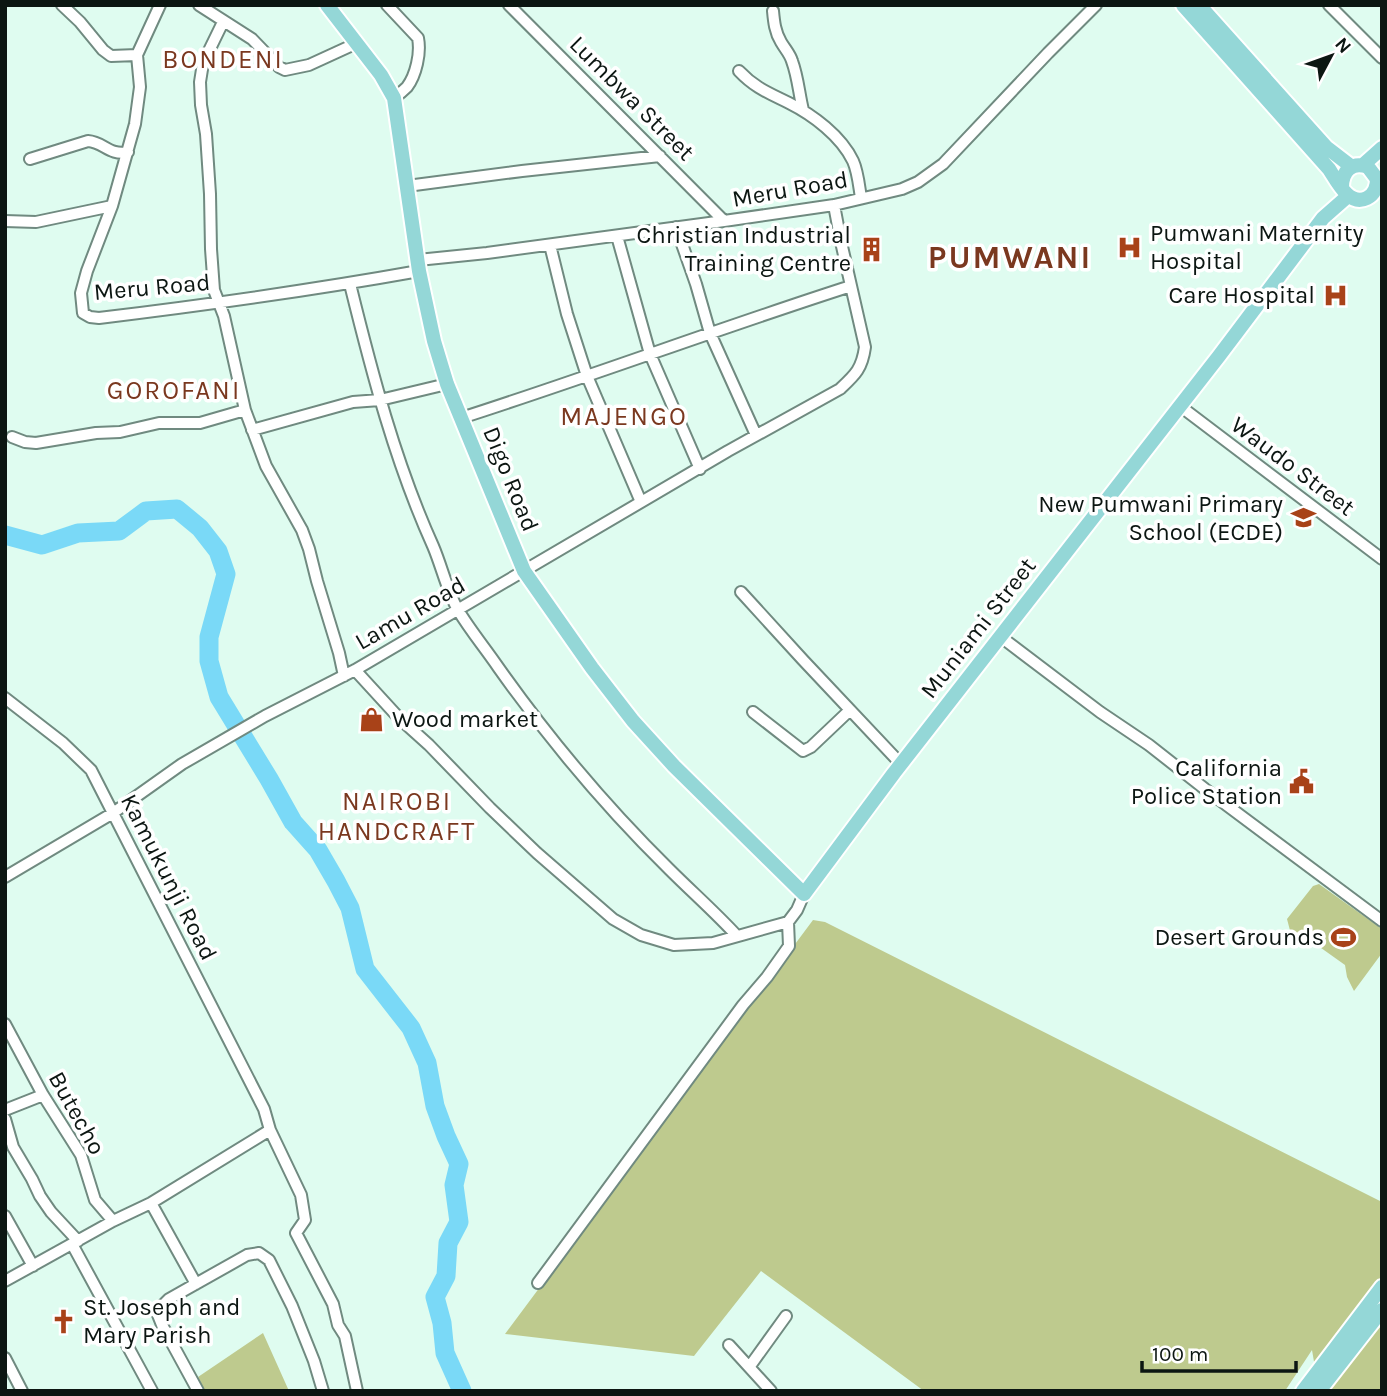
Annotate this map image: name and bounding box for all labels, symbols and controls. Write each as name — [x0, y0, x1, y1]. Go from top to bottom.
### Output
north arrow — [1296, 21, 1366, 91]
street label: Lumbwa Street — [564, 30, 700, 166]
text: N — [1330, 33, 1356, 58]
district label: BONDENI — [162, 44, 284, 75]
street label: Meru Road — [730, 165, 850, 213]
place label: Pumwani Maternity Hospital — [1150, 219, 1364, 275]
place label: Christian Industrial Training Centre — [636, 221, 851, 277]
hospital icon: Pumwani Maternity Hospital — [1116, 233, 1144, 261]
building icon: Christian Industrial Training Centre — [857, 235, 885, 263]
district label: PUMWANI — [928, 239, 1092, 276]
street label: Meru Road — [93, 268, 211, 306]
place label: Care Hospital — [1168, 281, 1315, 309]
hospital icon: Care Hospital — [1321, 281, 1349, 309]
district label: GOROFANI — [107, 375, 241, 406]
district label: MAJENGO — [560, 401, 688, 432]
street label: Waudo Street — [1226, 410, 1360, 522]
street label: Digo Road — [477, 422, 545, 536]
place label: New Pumwani Primary School (ECDE) — [1038, 490, 1283, 546]
school or university icon: New Pumwani Primary School (ECDE) — [1289, 504, 1317, 532]
street label: Muniami Street — [914, 552, 1042, 704]
street label: Lamu Road — [350, 570, 470, 656]
shop icon: Wood market — [358, 705, 386, 733]
place label: Wood market — [392, 705, 538, 733]
place label: California Police Station — [1131, 754, 1282, 810]
public building icon: California Police Station — [1288, 768, 1316, 796]
district label: NAIROBI HANDCRAFT — [318, 786, 476, 847]
street label: Kamukunji Road — [115, 789, 223, 965]
place label: Desert Grounds — [1154, 923, 1324, 951]
sports icon: Desert Grounds — [1330, 923, 1358, 951]
street label: Butecho — [43, 1067, 111, 1159]
place label: St. Joseph and Mary Parish — [83, 1293, 240, 1349]
church icon: St. Joseph and Mary Parish — [49, 1307, 77, 1335]
scale bar — [1142, 1330, 1296, 1374]
text: 100 m — [1152, 1342, 1209, 1366]

